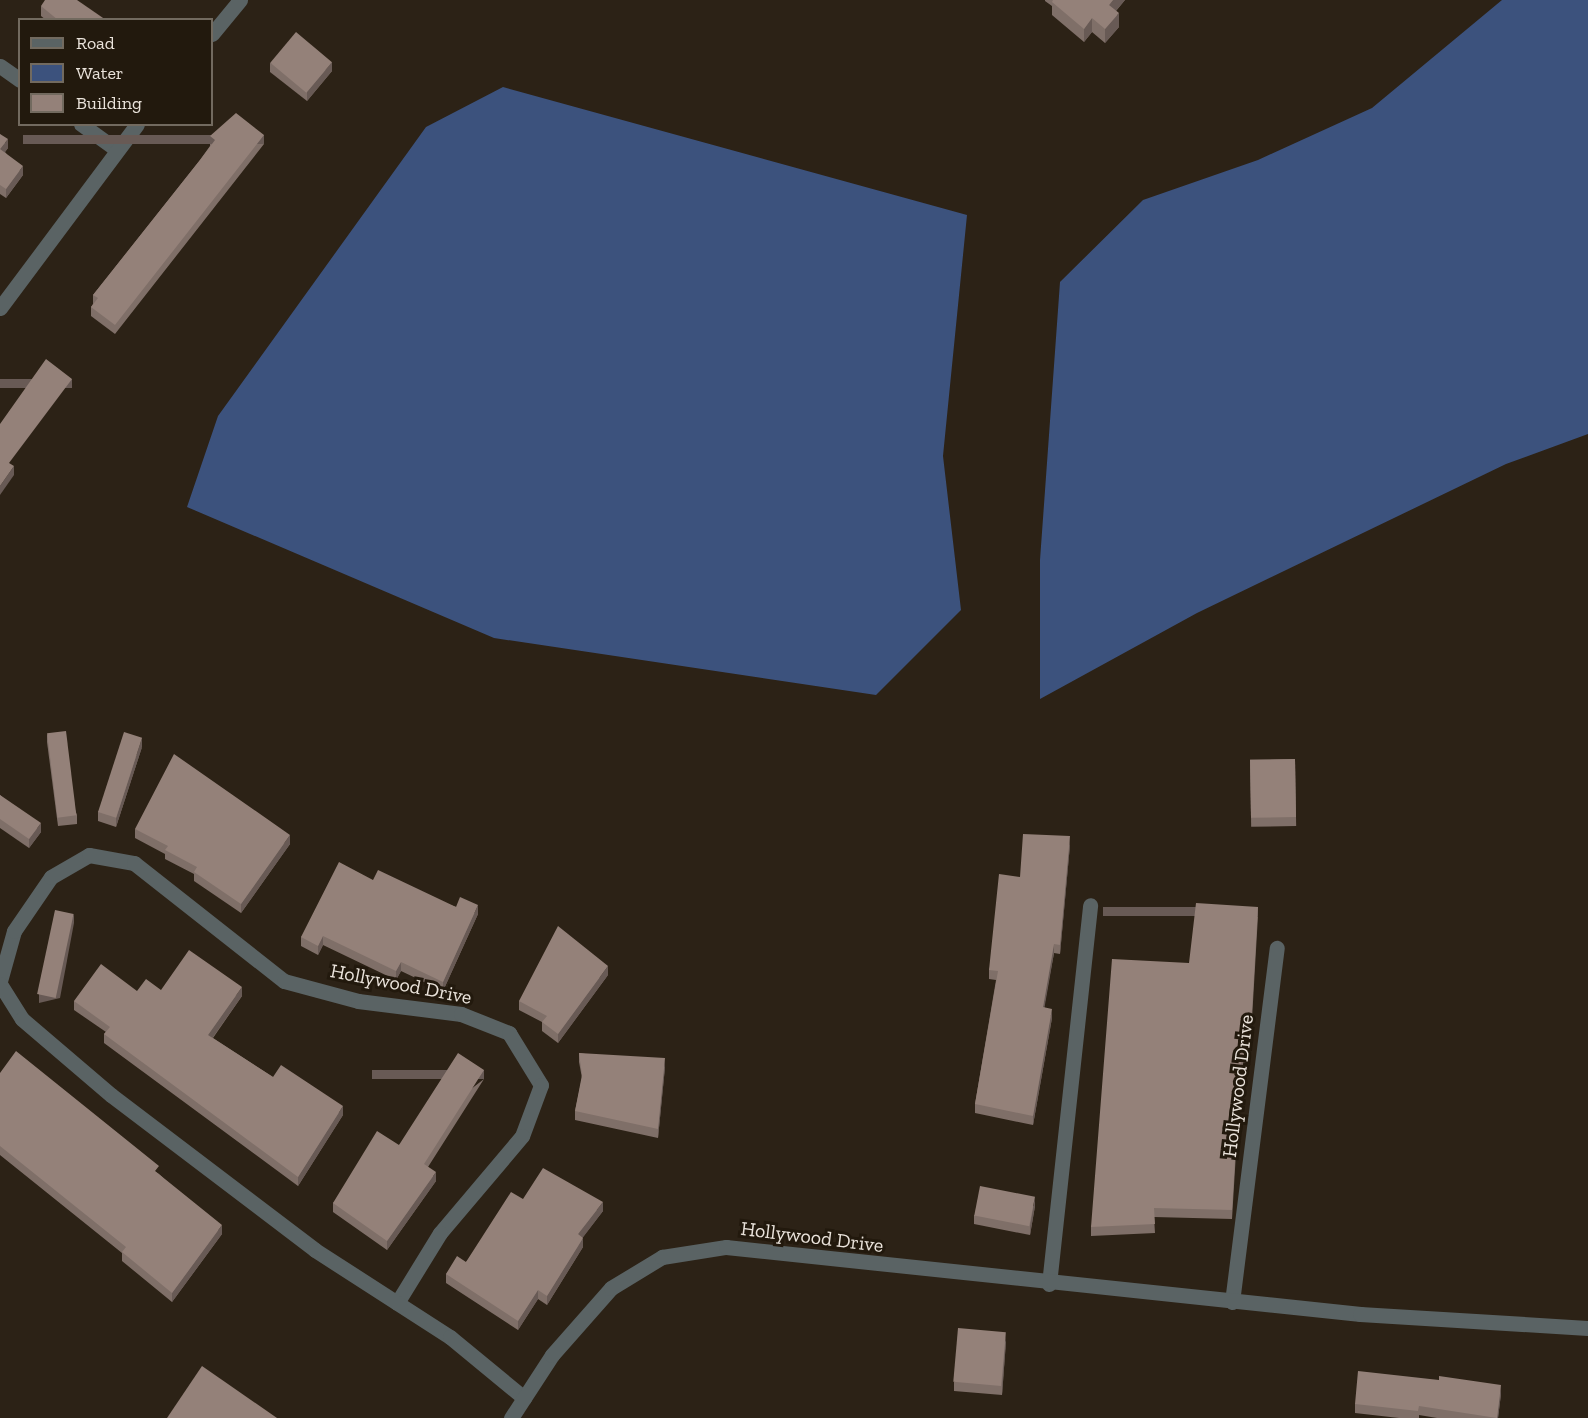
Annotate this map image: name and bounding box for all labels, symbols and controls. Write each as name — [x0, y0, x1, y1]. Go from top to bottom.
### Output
legend — [18, 18, 213, 126]
text: Road — [76, 32, 115, 54]
text: Water — [76, 62, 123, 84]
text: Building — [76, 92, 142, 114]
street label: Hollywood Drive — [328, 959, 474, 1009]
street label: Hollywood Drive — [1217, 1013, 1259, 1159]
street label: Hollywood Drive — [739, 1216, 885, 1258]

